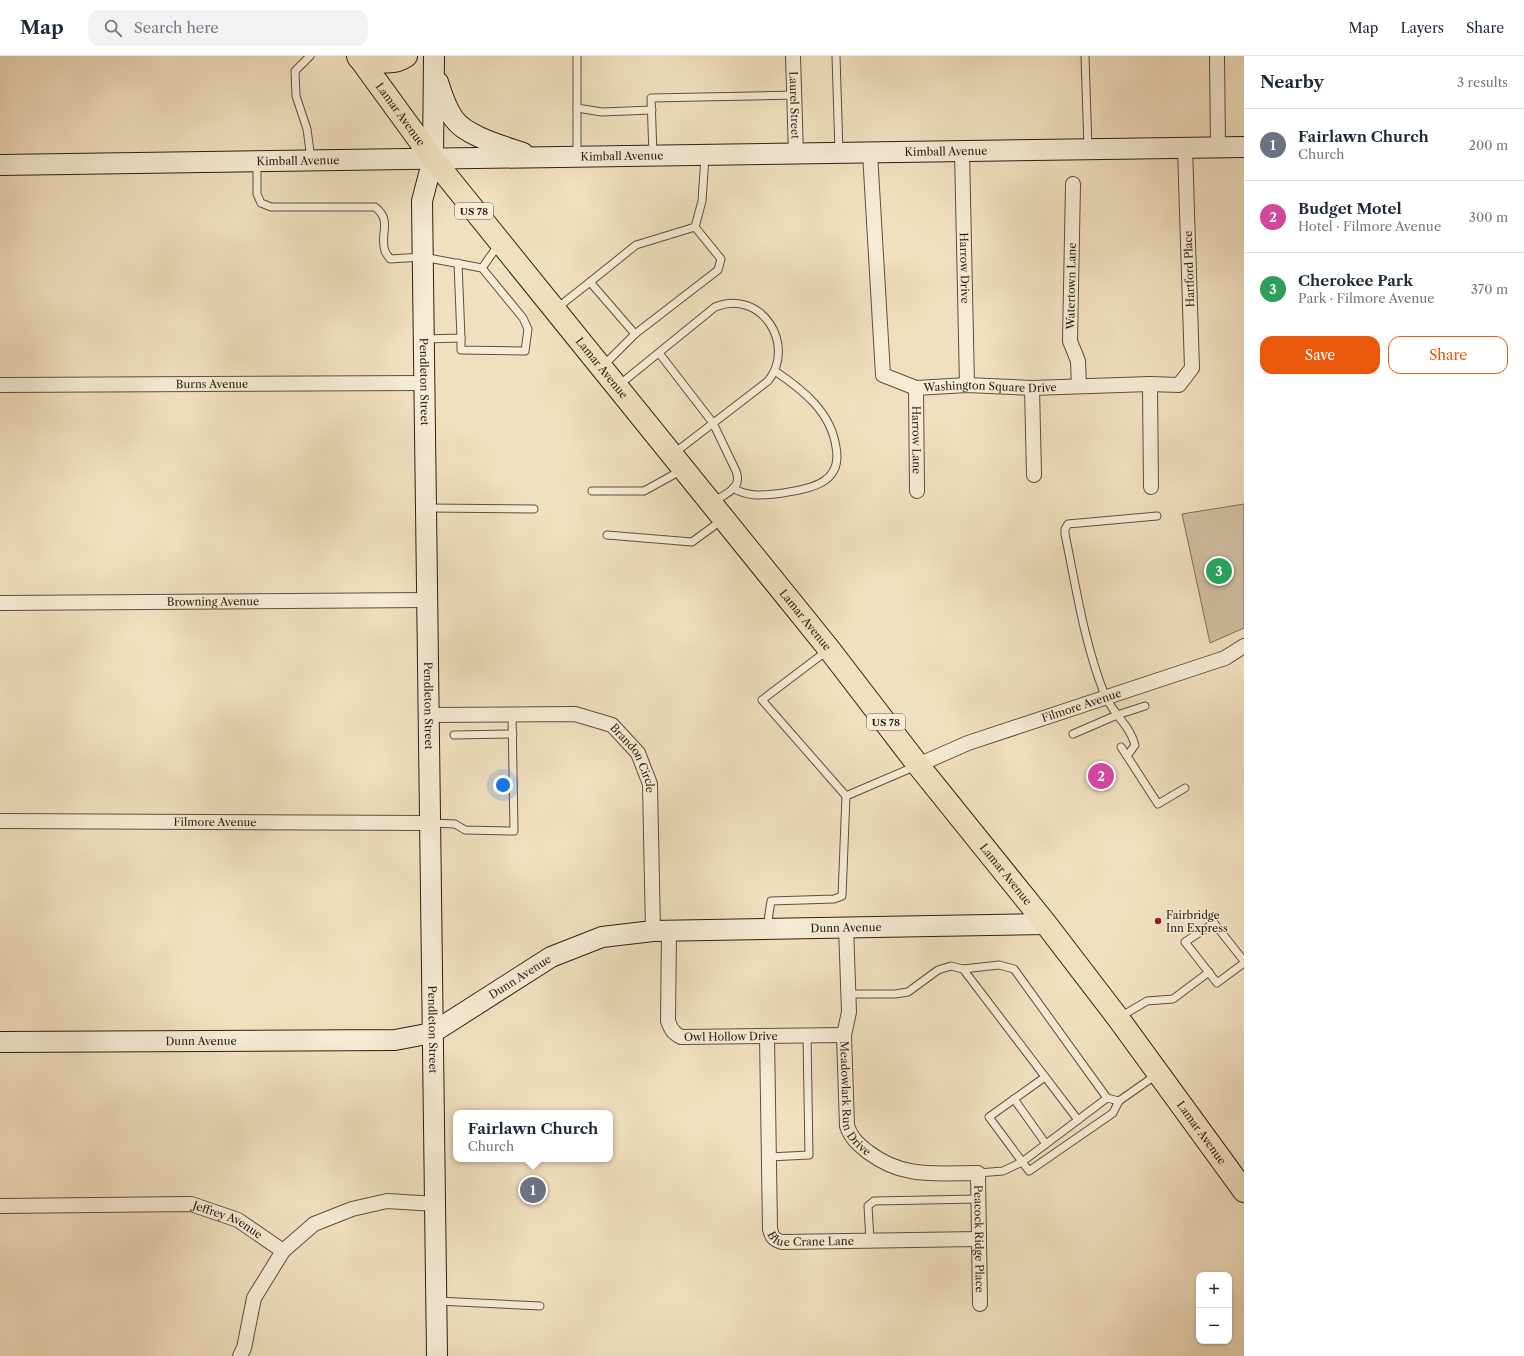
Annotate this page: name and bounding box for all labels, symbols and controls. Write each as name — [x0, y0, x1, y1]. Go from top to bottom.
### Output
search box — [88, 10, 368, 46]
text: Map — [20, 16, 64, 39]
icon: search — [102, 17, 124, 39]
text: Search here — [134, 18, 219, 37]
text: Map — [1348, 19, 1378, 37]
text: Layers — [1400, 19, 1444, 37]
text: Share — [1466, 19, 1504, 37]
street label: Laurel Street — [786, 71, 803, 139]
text: Nearby — [1260, 72, 1324, 92]
text: 3 results — [1457, 74, 1508, 90]
street label: Lamar Avenue — [373, 80, 428, 149]
text: Fairlawn Church — [1298, 127, 1429, 146]
text: 1 — [1270, 137, 1276, 153]
text: 200 m — [1468, 137, 1508, 153]
street label: Kimball Avenue — [904, 144, 987, 159]
text: Church — [1298, 146, 1344, 162]
street label: Kimball Avenue — [580, 148, 663, 164]
street label: Kimball Avenue — [256, 153, 339, 168]
text: Budget Motel — [1298, 199, 1402, 218]
road number: US 78 — [455, 203, 493, 219]
text: 2 — [1269, 209, 1277, 225]
text: 300 m — [1469, 209, 1508, 225]
text: Hotel · Filmore Avenue — [1298, 218, 1441, 234]
street label: Hartford Place — [1181, 230, 1197, 308]
street label: Harrow Drive — [957, 232, 972, 304]
street label: Watertown Lane — [1063, 242, 1079, 331]
text: Cherokee Park — [1298, 271, 1413, 290]
text: 3 — [1269, 281, 1277, 297]
text: 370 m — [1471, 281, 1508, 297]
text: Park · Filmore Avenue — [1298, 290, 1435, 306]
street label: Lamar Avenue — [573, 334, 631, 402]
button: Save — [1260, 336, 1380, 374]
button: Share — [1388, 336, 1508, 374]
street label: Pendleton Street — [417, 338, 432, 426]
street label: Burns Avenue — [176, 377, 248, 391]
street label: Washington Square Drive — [922, 378, 1057, 395]
street label: Harrow Lane — [909, 406, 924, 474]
pin: 3 — [1206, 556, 1232, 586]
street label: Lamar Avenue — [776, 586, 835, 654]
street label: Browning Avenue — [167, 594, 259, 609]
street label: Pendleton Street — [421, 662, 436, 750]
street label: Filmore Avenue — [1040, 686, 1123, 725]
road number: US 78 — [867, 714, 905, 730]
street label: Brandon Circle — [607, 721, 657, 793]
pin: 2 — [1088, 761, 1114, 791]
your location — [493, 775, 513, 795]
street label: Filmore Avenue — [173, 815, 257, 829]
street label: Lamar Avenue — [977, 841, 1035, 908]
place label: Fairbridge Inn Express — [1166, 908, 1228, 935]
marker: Fairbridge Inn Express — [1153, 916, 1163, 926]
street label: Dunn Avenue — [810, 920, 882, 935]
street label: Dunn Avenue — [486, 952, 554, 1002]
street label: Pendleton Street — [425, 985, 440, 1074]
street label: Owl Hollow Drive — [684, 1029, 778, 1044]
street label: Dunn Avenue — [165, 1034, 237, 1048]
street label: Meadowlark Run Drive — [837, 1041, 874, 1159]
street label: Lamar Avenue — [1174, 1098, 1229, 1167]
popup — [453, 1110, 613, 1162]
text: Fairlawn Church — [468, 1119, 598, 1138]
text: Church — [468, 1138, 514, 1154]
pin: 1 — [520, 1175, 546, 1205]
street label: Peacock Ridge Place — [971, 1185, 987, 1293]
street label: Jeffrey Avenue — [189, 1197, 265, 1242]
street label: Blue Crane Lane — [764, 1229, 854, 1249]
map controls — [1196, 1272, 1232, 1344]
button: + — [1196, 1272, 1232, 1308]
button: − — [1196, 1308, 1232, 1344]

